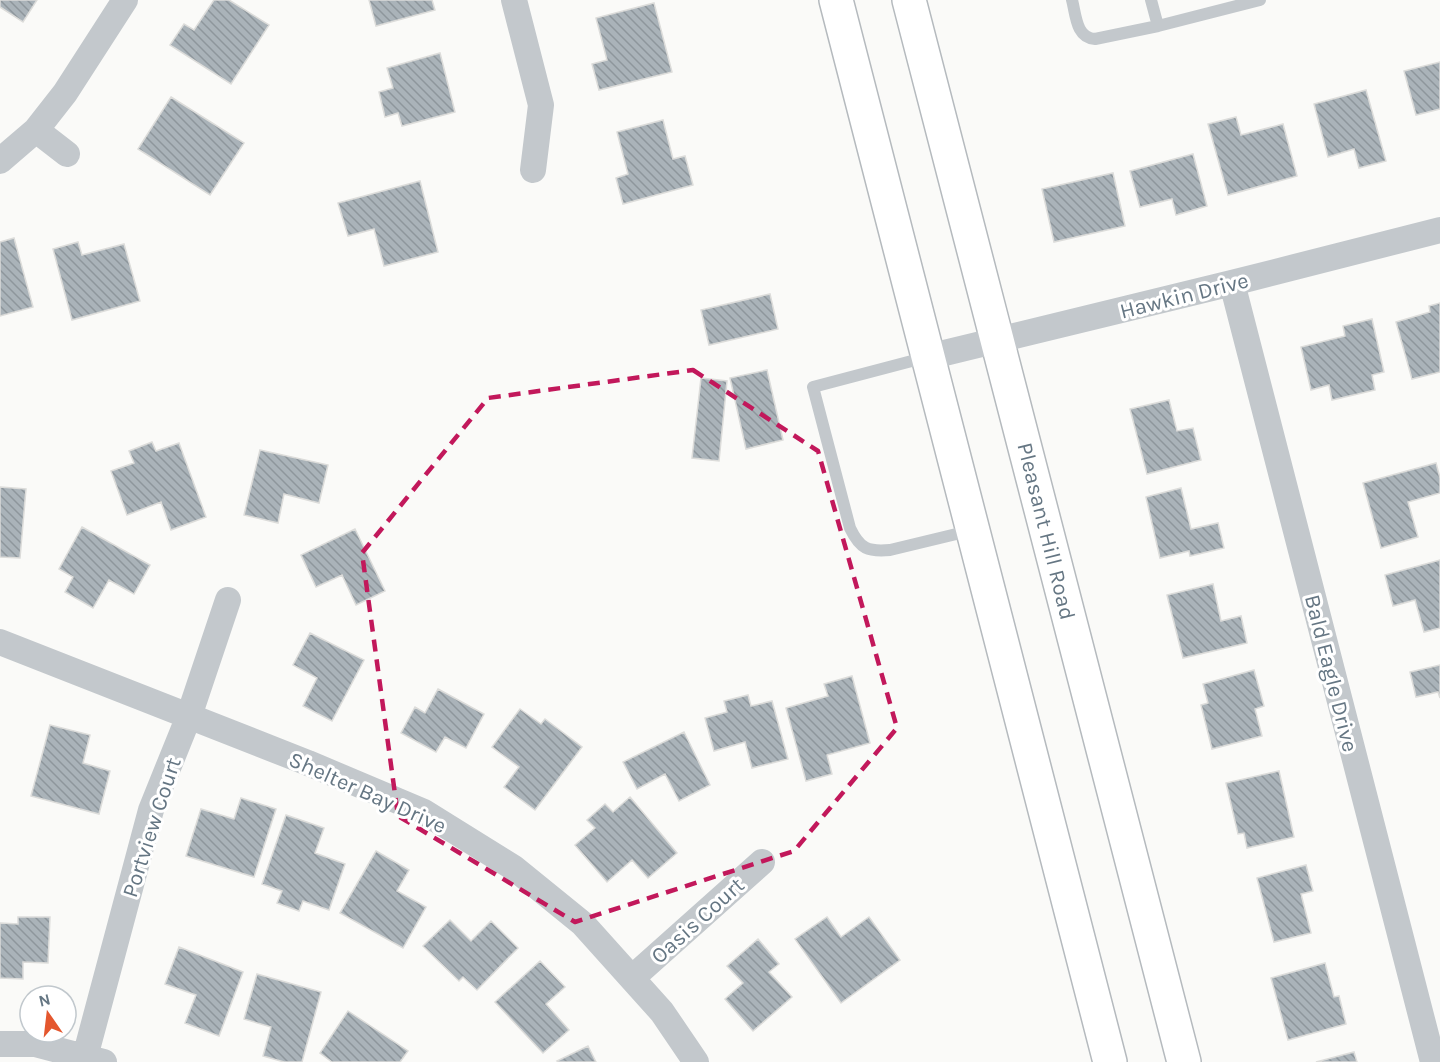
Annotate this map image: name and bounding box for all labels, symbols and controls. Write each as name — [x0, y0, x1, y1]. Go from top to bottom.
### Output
street label: Hawkin Drive — [1117, 267, 1251, 325]
street label: Pleasant Hill Road — [1011, 440, 1081, 623]
street label: Bald Eagle Drive — [1299, 592, 1363, 755]
street label: Shelter Bay Drive — [285, 747, 450, 839]
street label: Portview Court — [117, 754, 187, 901]
street label: Oasis Court — [646, 872, 750, 969]
north arrow — [18, 984, 78, 1044]
text: N — [37, 989, 52, 1011]

